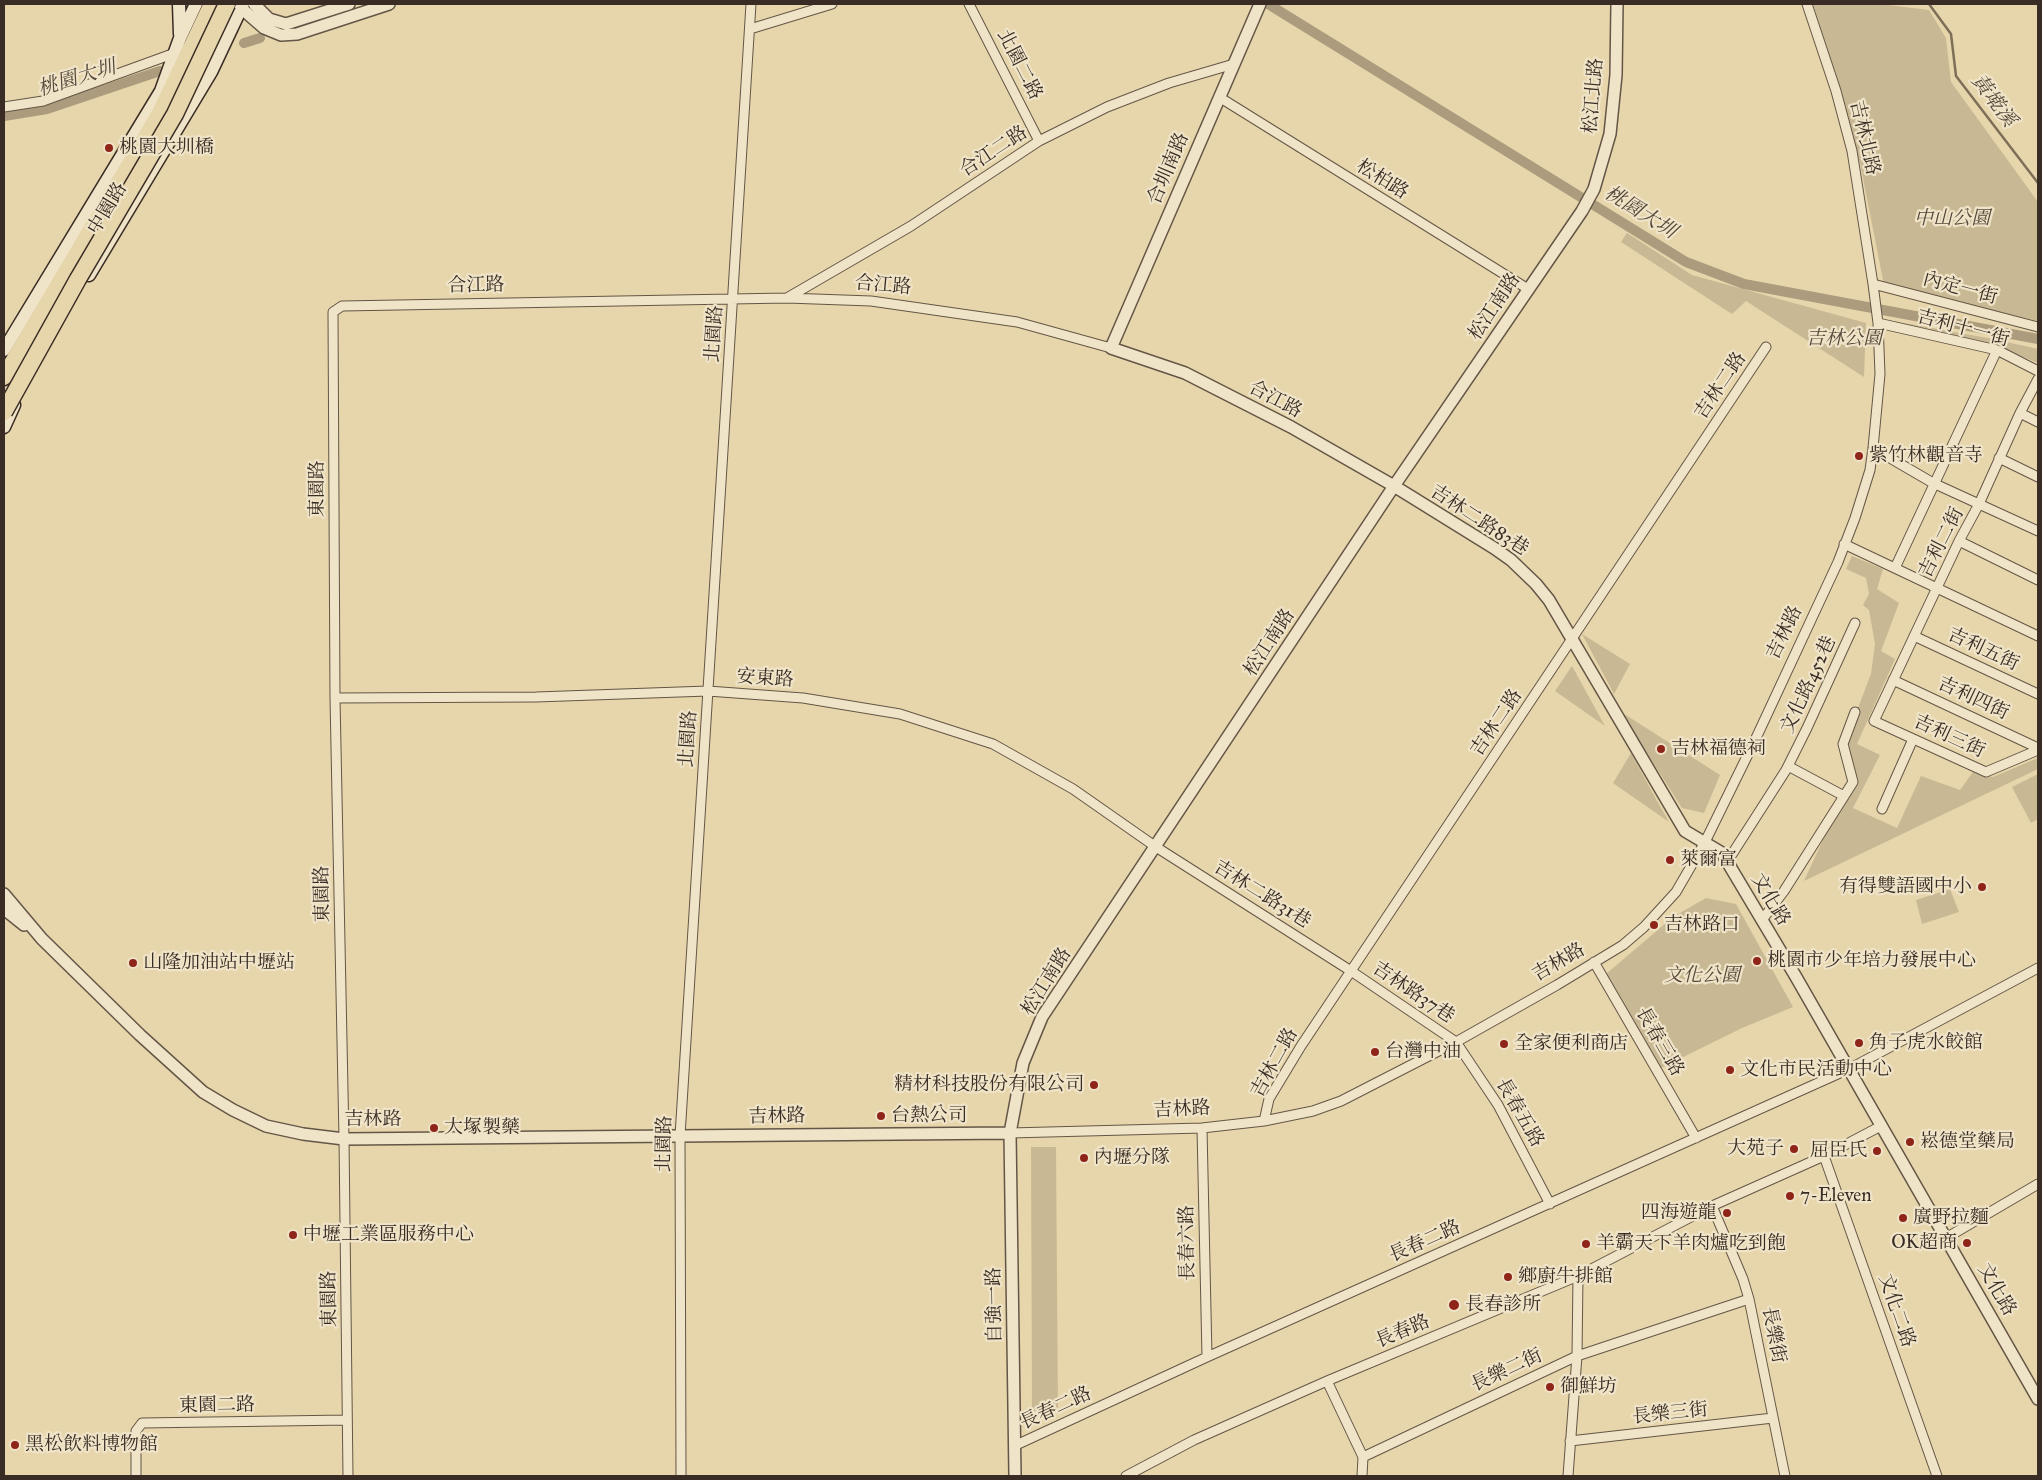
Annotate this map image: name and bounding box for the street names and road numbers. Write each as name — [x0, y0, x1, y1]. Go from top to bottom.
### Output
street label: 北園二路 — [992, 26, 1046, 104]
street label: 松江北路 — [1579, 57, 1609, 135]
street label: 吉林北路 — [1844, 98, 1884, 178]
street label: 合江二路 — [956, 122, 1032, 182]
street label: 合圳南路 — [1144, 130, 1194, 208]
street label: 松柏路 — [1352, 155, 1412, 205]
street label: 中園路 — [84, 179, 132, 239]
street label: 內定一街 — [1920, 268, 2000, 310]
street label: 松江南路 — [1464, 269, 1526, 345]
street label: 合江路 — [854, 272, 912, 300]
street label: 合江路 — [447, 274, 505, 298]
street label: 北園路 — [702, 305, 728, 363]
street label: 吉利十一街 — [1914, 306, 2012, 352]
street label: 吉林二路 — [1690, 348, 1752, 424]
street label: 合江路 — [1244, 377, 1306, 423]
street label: 東園路 — [307, 461, 329, 517]
street label: 吉林二路83巷 — [1426, 481, 1532, 561]
street label: 吉利二街 — [1915, 504, 1969, 582]
street label: 吉林路 — [1762, 602, 1808, 664]
street label: 松江南路 — [1240, 605, 1300, 681]
street label: 吉利五街 — [1944, 624, 2022, 676]
street label: 文化路452巷 — [1777, 633, 1841, 737]
street label: 安東路 — [736, 666, 794, 692]
street label: 吉利四街 — [1934, 673, 2012, 725]
street label: 吉林二路 — [1466, 685, 1528, 761]
street label: 北園路 — [676, 710, 702, 768]
street label: 吉利三街 — [1910, 711, 1988, 763]
street label: 吉林二路31巷 — [1209, 856, 1315, 934]
street label: 東園路 — [311, 865, 335, 923]
street label: 文化路 — [1746, 870, 1794, 930]
street label: 吉林路 — [1529, 939, 1589, 987]
street label: 松江南路 — [1017, 944, 1077, 1020]
street label: 吉林路37巷 — [1368, 957, 1458, 1029]
street label: 長春三路 — [1630, 1003, 1688, 1081]
street label: 吉林二路 — [1247, 1024, 1303, 1102]
street label: 長春五路 — [1490, 1074, 1548, 1152]
street label: 吉林路 — [1153, 1097, 1211, 1123]
street label: 吉林路 — [748, 1105, 806, 1129]
street label: 吉林路 — [345, 1109, 401, 1131]
street label: 北園路 — [653, 1115, 677, 1173]
street label: 長春六路 — [1176, 1205, 1200, 1281]
street label: 長春二路 — [1386, 1216, 1464, 1268]
street label: 文化路 — [1972, 1260, 2020, 1320]
street label: 自強一路 — [983, 1267, 1007, 1343]
street label: 東園路 — [318, 1270, 342, 1328]
street label: 文化二路 — [1873, 1271, 1919, 1351]
street label: 長樂街 — [1756, 1305, 1790, 1365]
street label: 長春路 — [1372, 1310, 1434, 1354]
street label: 長樂二街 — [1468, 1345, 1546, 1397]
street label: 長春二路 — [1017, 1383, 1095, 1435]
street label: 東園二路 — [179, 1394, 255, 1418]
street label: 長樂三街 — [1631, 1399, 1709, 1429]

